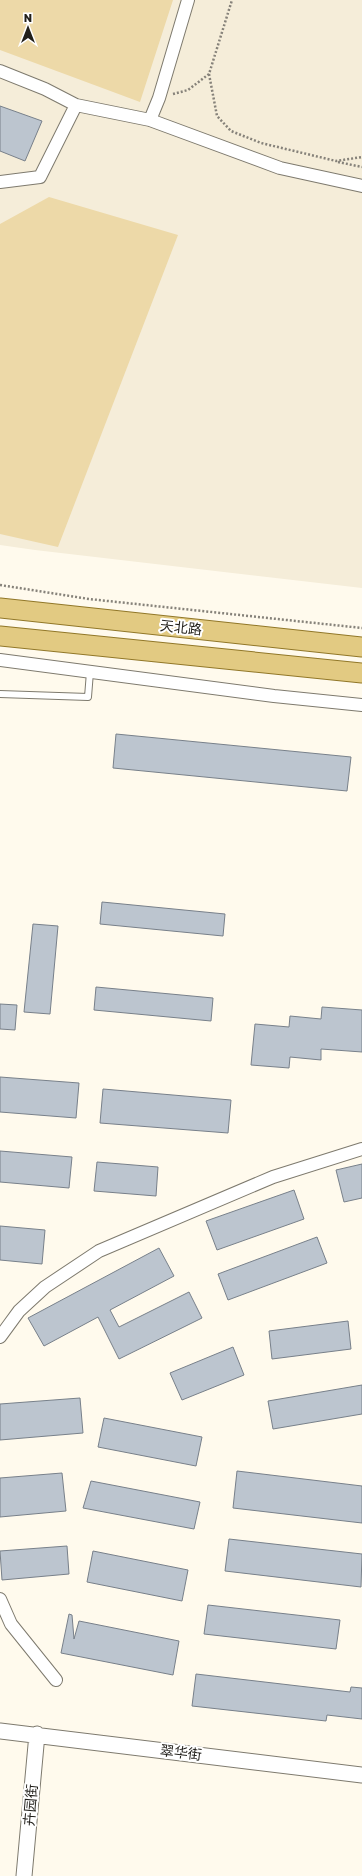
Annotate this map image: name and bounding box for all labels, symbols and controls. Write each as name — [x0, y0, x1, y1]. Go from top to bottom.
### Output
north arrow — [8, 8, 48, 48]
text: N — [24, 11, 32, 24]
street label: 天北路 — [159, 616, 203, 638]
street label: 翠华街 — [159, 1741, 203, 1763]
street label: 卉园街 — [20, 1783, 40, 1827]

